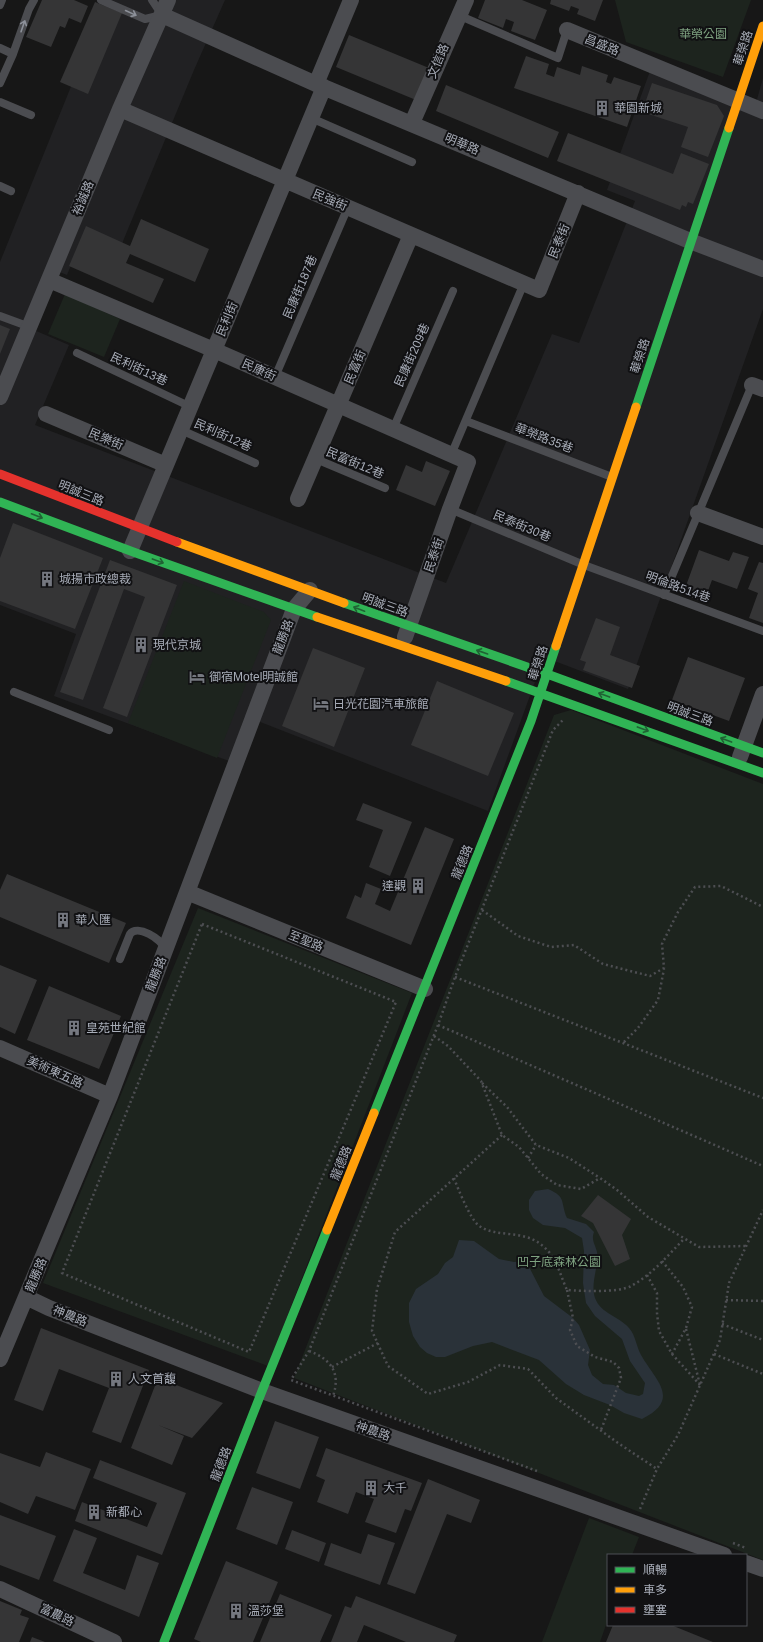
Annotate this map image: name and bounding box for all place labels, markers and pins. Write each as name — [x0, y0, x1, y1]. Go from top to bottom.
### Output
building icon: 華園新城 — [593, 99, 611, 117]
place label: 華園新城 — [614, 101, 662, 115]
building icon: 城揚市政總裁 — [38, 570, 56, 588]
place label: 城揚市政總裁 — [59, 572, 131, 586]
building icon: 現代京城 — [132, 636, 150, 654]
place label: 現代京城 — [153, 638, 201, 652]
hotel icon: 御宿Motel明誠館 — [188, 668, 206, 686]
place label: 御宿Motel明誠館 — [209, 670, 298, 684]
hotel icon: 日光花園汽車旅館 — [312, 695, 330, 713]
place label: 日光花園汽車旅館 — [333, 697, 429, 711]
building icon: 達觀 — [409, 877, 427, 895]
place label: 達觀 — [382, 879, 406, 893]
building icon: 華人匯 — [54, 911, 72, 929]
place label: 華人匯 — [75, 913, 111, 927]
building icon: 皇苑世紀館 — [65, 1019, 83, 1037]
place label: 皇苑世紀館 — [86, 1021, 146, 1035]
building icon: 人文首馥 — [107, 1370, 125, 1388]
place label: 人文首馥 — [128, 1372, 176, 1386]
building icon: 大千 — [362, 1479, 380, 1497]
place label: 大千 — [383, 1481, 407, 1495]
building icon: 新都心 — [85, 1503, 103, 1521]
place label: 新都心 — [106, 1505, 142, 1519]
building icon: 溫莎堡 — [227, 1602, 245, 1620]
place label: 溫莎堡 — [248, 1604, 284, 1618]

